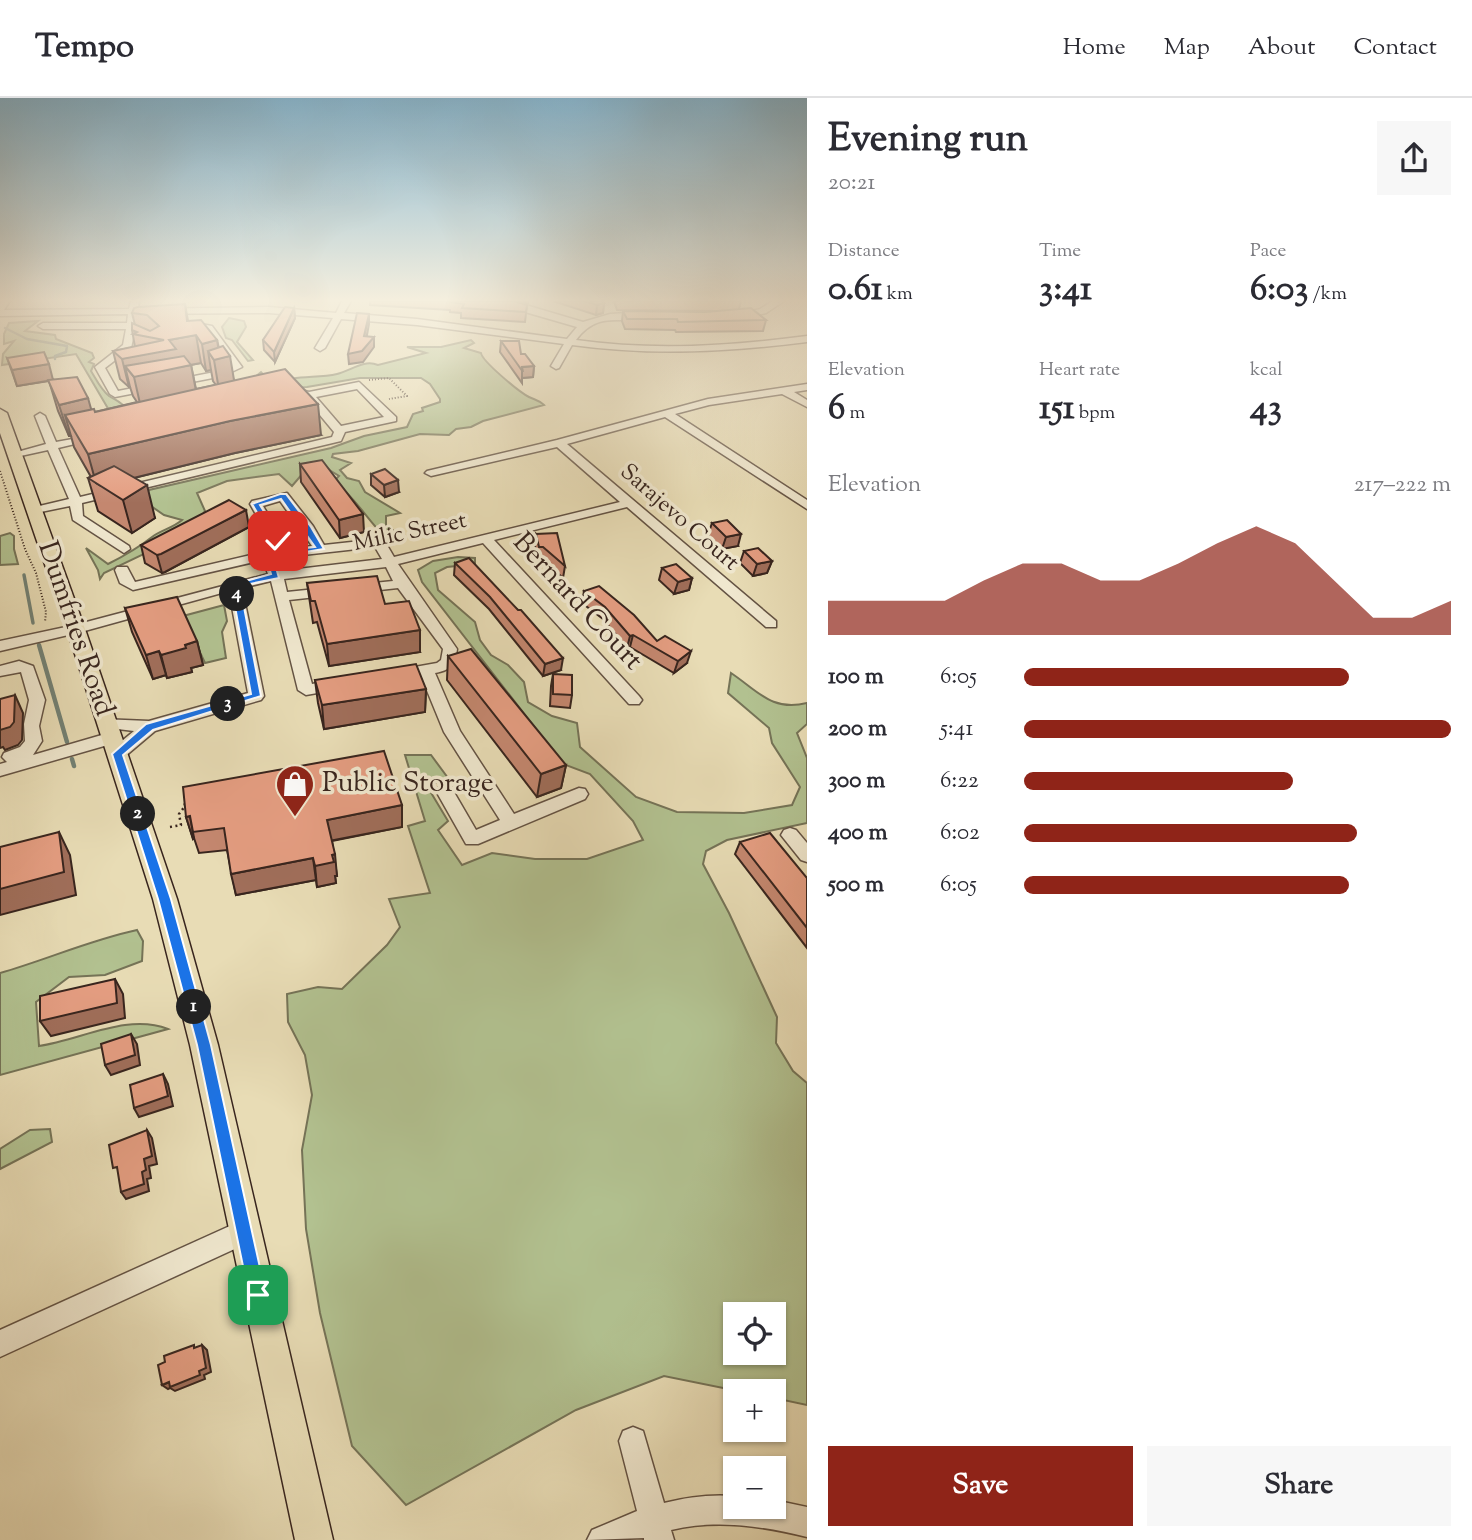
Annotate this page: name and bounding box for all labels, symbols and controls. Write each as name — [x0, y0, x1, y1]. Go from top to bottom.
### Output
text: Tempo — [35, 24, 134, 72]
text: Home — [1063, 31, 1126, 65]
text: Map — [1164, 31, 1210, 65]
text: About — [1248, 31, 1315, 65]
text: Contact — [1353, 31, 1437, 65]
text: Evening run — [828, 114, 1028, 168]
button: share — [1377, 121, 1451, 195]
text: 20:21 — [828, 167, 875, 200]
text: Distance — [828, 238, 900, 265]
text: Time — [1039, 238, 1081, 265]
text: Pace — [1250, 238, 1286, 265]
text: 0.61 — [828, 265, 883, 316]
text: 3:41 — [1039, 265, 1092, 316]
text: 6:03 — [1250, 265, 1308, 316]
text: km — [883, 281, 913, 308]
text: /km — [1308, 281, 1347, 308]
text: Elevation — [828, 357, 905, 384]
text: Heart rate — [1039, 357, 1120, 384]
text: kcal — [1250, 357, 1283, 384]
text: 6 — [828, 384, 845, 435]
text: 151 — [1039, 384, 1075, 435]
text: 43 — [1250, 384, 1282, 435]
text: m — [845, 400, 865, 427]
text: bpm — [1075, 400, 1115, 427]
street label: Sarajevo Court — [612, 457, 746, 579]
text: Elevation — [828, 469, 921, 502]
text: 217–222 m — [1354, 469, 1451, 502]
street label: Milic Street — [350, 505, 470, 561]
pin — [248, 511, 308, 571]
icon: check — [259, 522, 297, 560]
street label: Bernard Court — [502, 524, 652, 680]
street label: Dumfries Road — [26, 536, 124, 722]
pin: 4 — [219, 576, 254, 612]
text: 4 — [232, 580, 241, 607]
text: 100 m — [828, 661, 884, 694]
text: 6:05 — [940, 661, 977, 694]
pin: 3 — [210, 686, 246, 722]
text: 3 — [224, 690, 231, 717]
text: 200 m — [828, 713, 887, 746]
text: 5:41 — [940, 713, 973, 746]
shop icon: Public Storage — [274, 763, 316, 818]
place label: Public Storage — [322, 764, 494, 804]
text: 300 m — [828, 765, 885, 798]
text: 6:22 — [940, 765, 979, 798]
pin: 2 — [120, 796, 156, 832]
text: 2 — [133, 800, 142, 827]
text: 400 m — [828, 817, 888, 850]
text: 6:02 — [940, 817, 980, 850]
text: 500 m — [828, 869, 884, 902]
text: 6:05 — [940, 869, 977, 902]
pin: 1 — [176, 990, 212, 1024]
text: 1 — [190, 993, 197, 1020]
pin — [228, 1265, 288, 1325]
icon: arrive — [239, 1276, 277, 1314]
map controls — [723, 1302, 786, 1519]
button: locate — [723, 1302, 786, 1365]
button: + — [723, 1379, 786, 1442]
button: Save — [828, 1446, 1133, 1526]
button: Share — [1147, 1446, 1451, 1526]
button: − — [723, 1456, 786, 1519]

